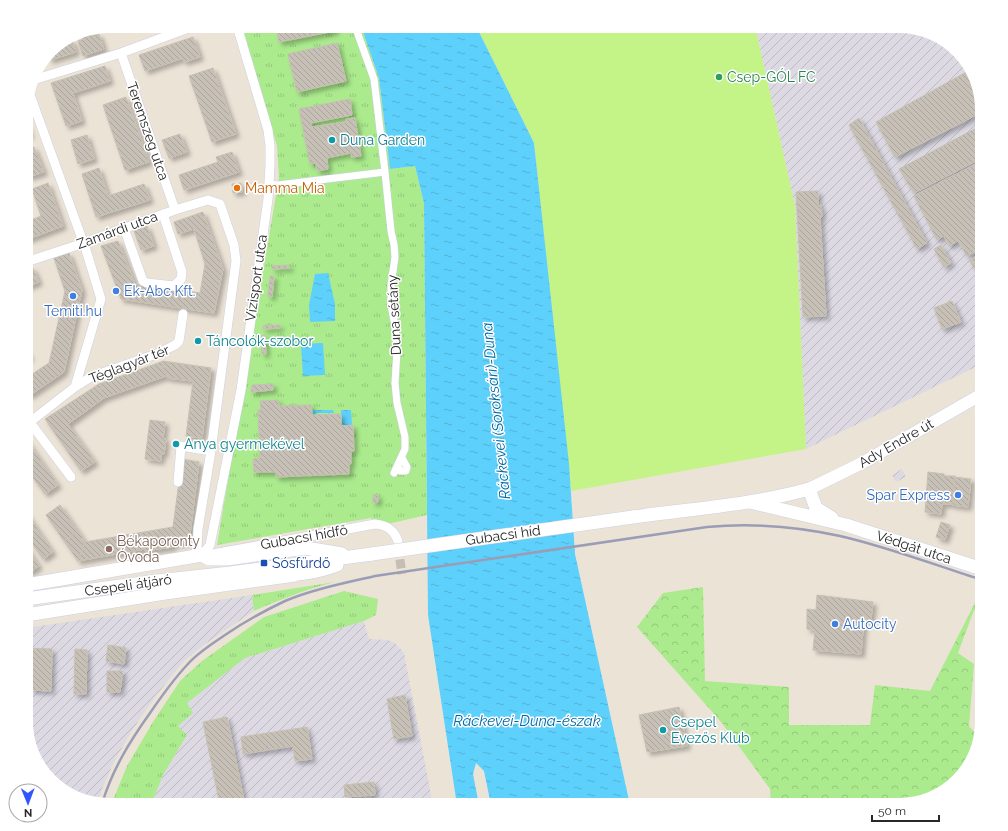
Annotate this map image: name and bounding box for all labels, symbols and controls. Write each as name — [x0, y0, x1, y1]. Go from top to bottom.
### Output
place label: Csep-GÓL FC — [727, 68, 816, 85]
marker: Csep-GÓL FC — [714, 72, 724, 82]
street label: Teremszeg utca — [124, 80, 172, 182]
place label: Duna Garden — [340, 132, 425, 148]
marker: Duna Garden — [327, 135, 337, 145]
place label: Mamma Mia — [245, 180, 325, 196]
marker: Mamma Mia — [232, 183, 242, 193]
street label: Zamárdi utca — [74, 208, 160, 252]
street label: Vízisport utca — [242, 234, 270, 322]
street label: Duna sétány — [384, 274, 404, 356]
place label: Ek-Abc Kft. — [124, 283, 195, 299]
marker: Ek-Abc Kft. — [111, 286, 121, 296]
marker: Temiti.hu — [68, 291, 78, 301]
place label: Temiti.hu — [44, 303, 102, 319]
water label: Ráckevei (Soroksári)-Duna — [478, 322, 514, 500]
place label: Táncolók-szobor — [206, 333, 313, 349]
marker: Táncolók-szobor — [193, 336, 203, 346]
street label: Téglagyár tér — [87, 341, 172, 387]
street label: Ady Endre út — [856, 415, 936, 471]
place label: Anya gyermekével — [184, 436, 305, 452]
marker: Anya gyermekével — [171, 439, 181, 449]
place label: Spar Express — [866, 487, 950, 503]
marker: Spar Express — [953, 490, 963, 500]
street label: Gubacsi hídfő — [259, 521, 349, 553]
street label: Gubacsi híd — [464, 522, 542, 548]
street label: Védgát utca — [874, 527, 954, 567]
place label: Békaporonty Óvoda — [117, 533, 200, 565]
marker: Békaporonty Óvoda — [104, 544, 114, 554]
place label: Sósfürdő — [272, 555, 330, 571]
marker: Sósfürdő — [259, 558, 269, 568]
street label: Csepeli átjáró — [83, 571, 173, 599]
place label: Autocity — [843, 616, 897, 632]
marker: Autocity — [830, 619, 840, 629]
water label: Ráckevei-Duna-észak — [453, 712, 601, 730]
place label: Csepel Evezős Klub — [671, 714, 750, 746]
marker: Csepel Evezős Klub — [658, 725, 668, 735]
north arrow — [8, 783, 48, 823]
scale bar — [872, 797, 939, 823]
text: 50 m — [878, 804, 906, 818]
text: N — [24, 806, 32, 819]

